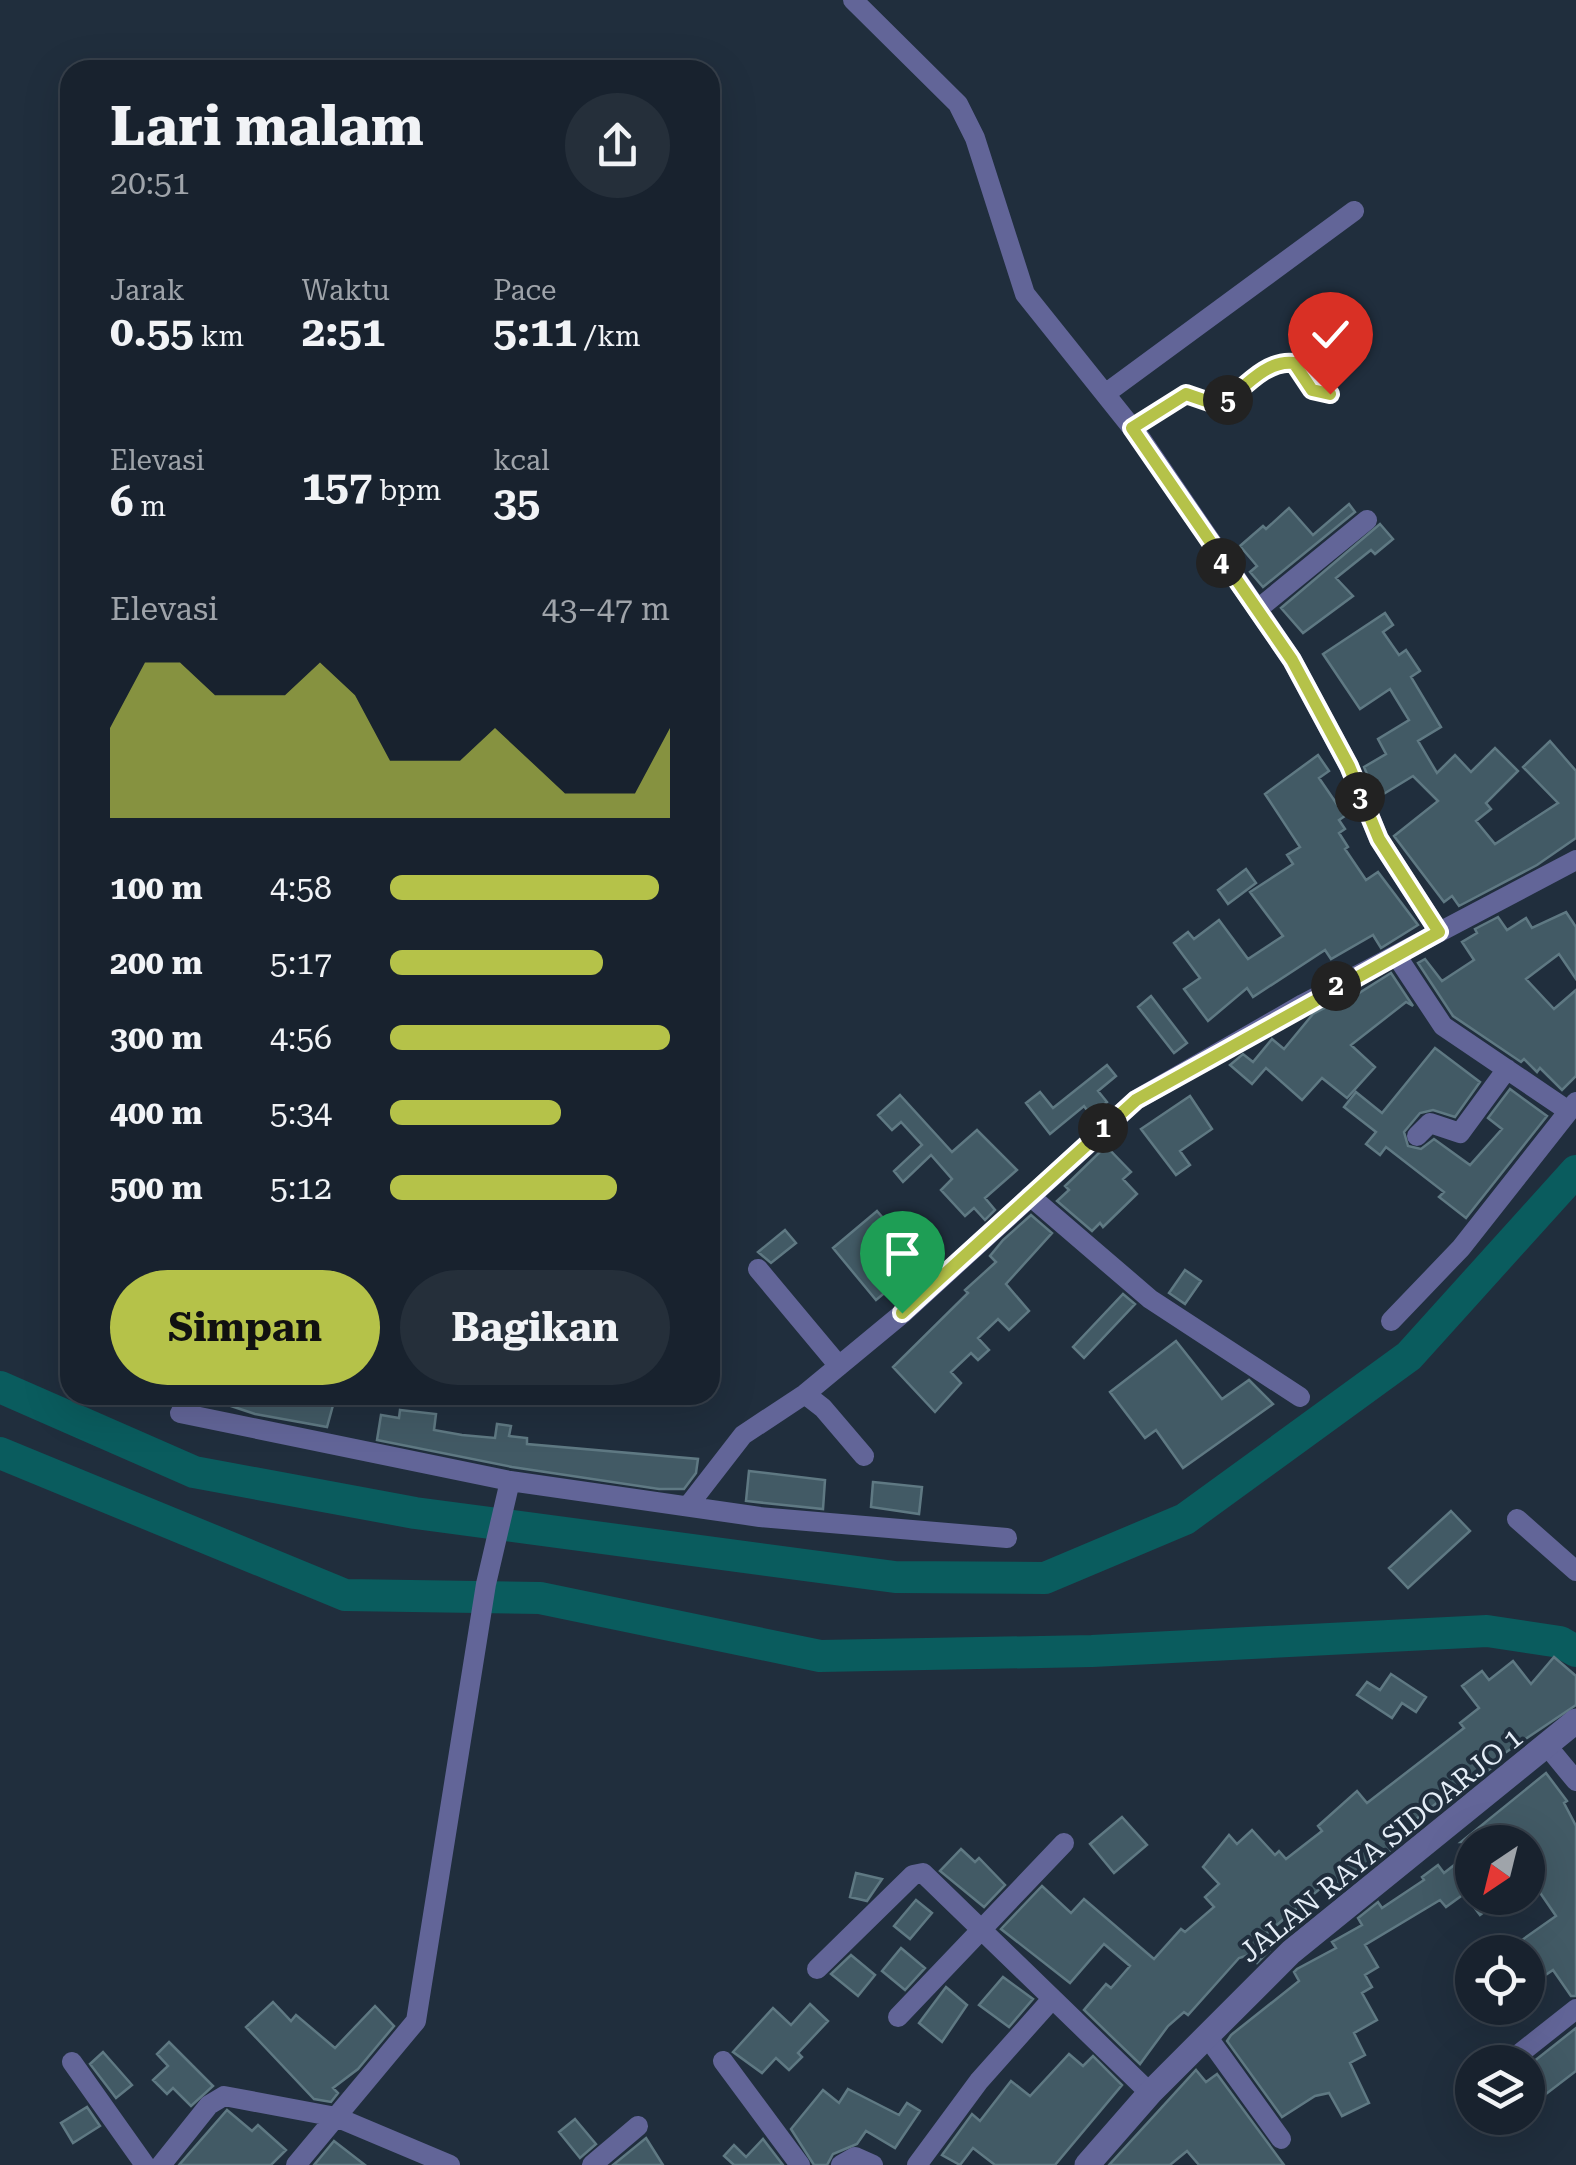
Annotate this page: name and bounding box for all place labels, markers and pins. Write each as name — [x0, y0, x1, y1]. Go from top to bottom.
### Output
pin — [1288, 292, 1373, 395]
pin: 5 — [1203, 375, 1253, 425]
pin: 4 — [1196, 538, 1246, 588]
pin: 3 — [1335, 772, 1385, 822]
pin: 2 — [1311, 961, 1361, 1011]
pin: 1 — [1078, 1103, 1128, 1153]
pin — [860, 1211, 945, 1314]

